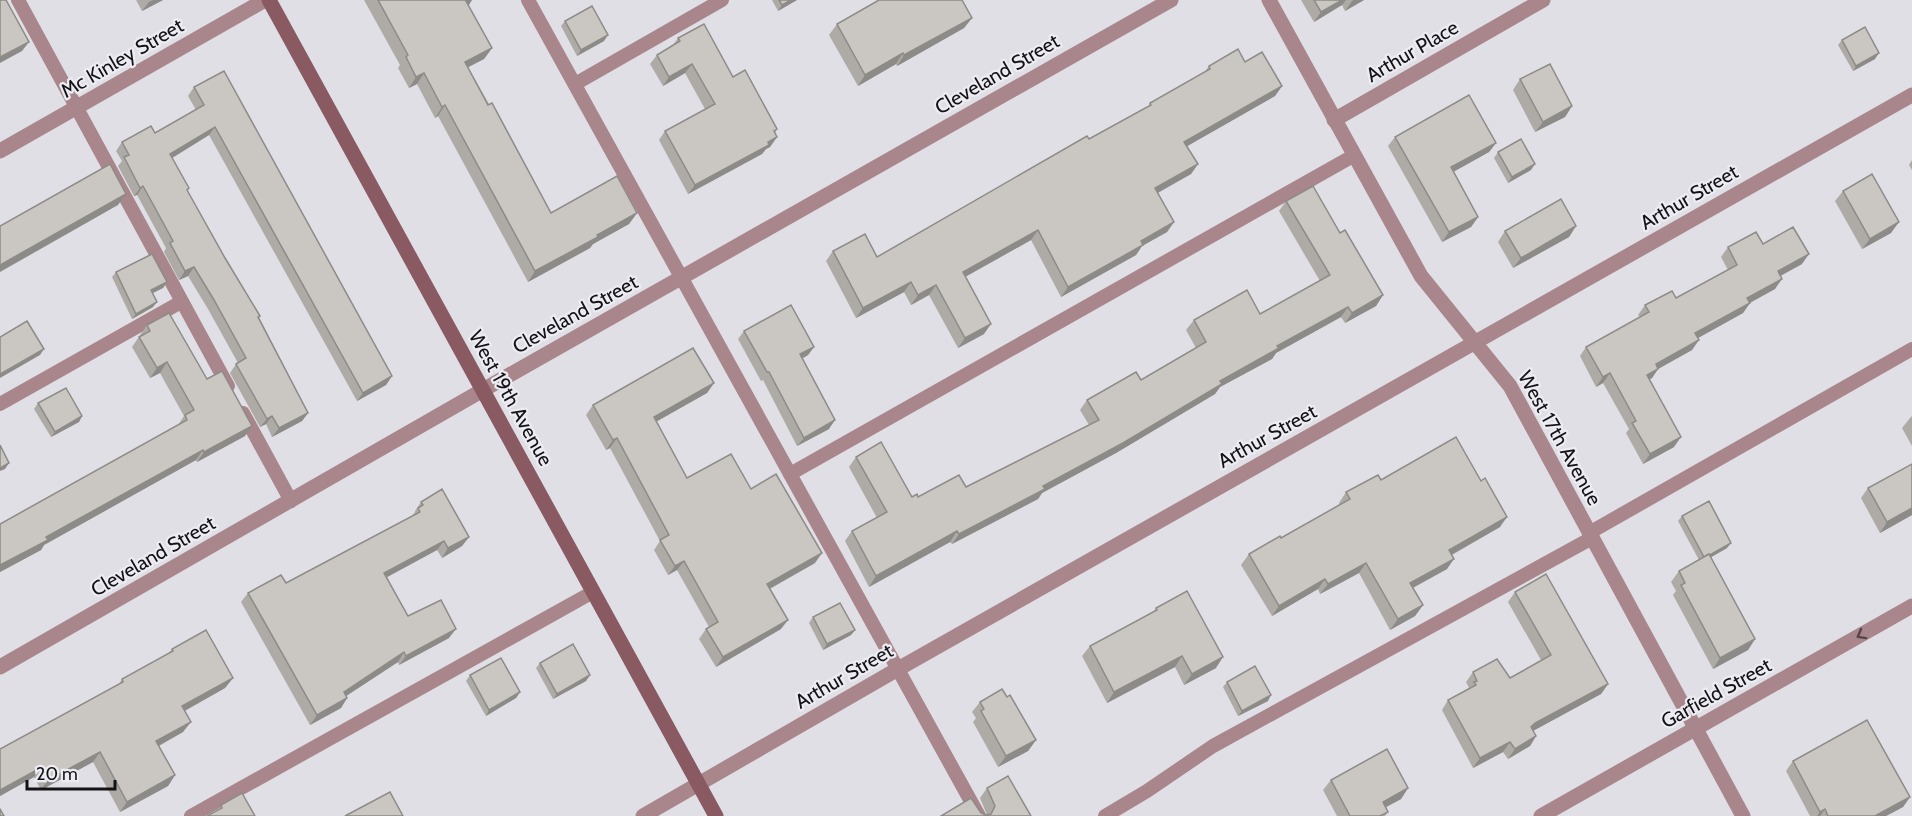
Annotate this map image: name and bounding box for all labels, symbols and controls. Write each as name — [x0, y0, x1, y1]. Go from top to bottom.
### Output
street label: Mc Kinley Street — [56, 13, 188, 103]
street label: Arthur Place — [1362, 15, 1462, 87]
street label: Cleveland Street — [931, 29, 1064, 119]
street label: Arthur Street — [1636, 159, 1742, 235]
street label: Cleveland Street — [508, 270, 642, 358]
street label: West 19th Avenue — [464, 326, 558, 470]
street label: West 17th Avenue — [1513, 367, 1607, 509]
street label: Arthur Street — [1214, 399, 1321, 473]
street label: Cleveland Street — [87, 511, 220, 601]
one-way arrow — [1857, 628, 1867, 639]
street label: Arthur Street — [791, 638, 897, 714]
street label: Garfield Street — [1657, 653, 1775, 733]
scale bar — [27, 753, 116, 791]
text: 20 m — [36, 763, 78, 785]

